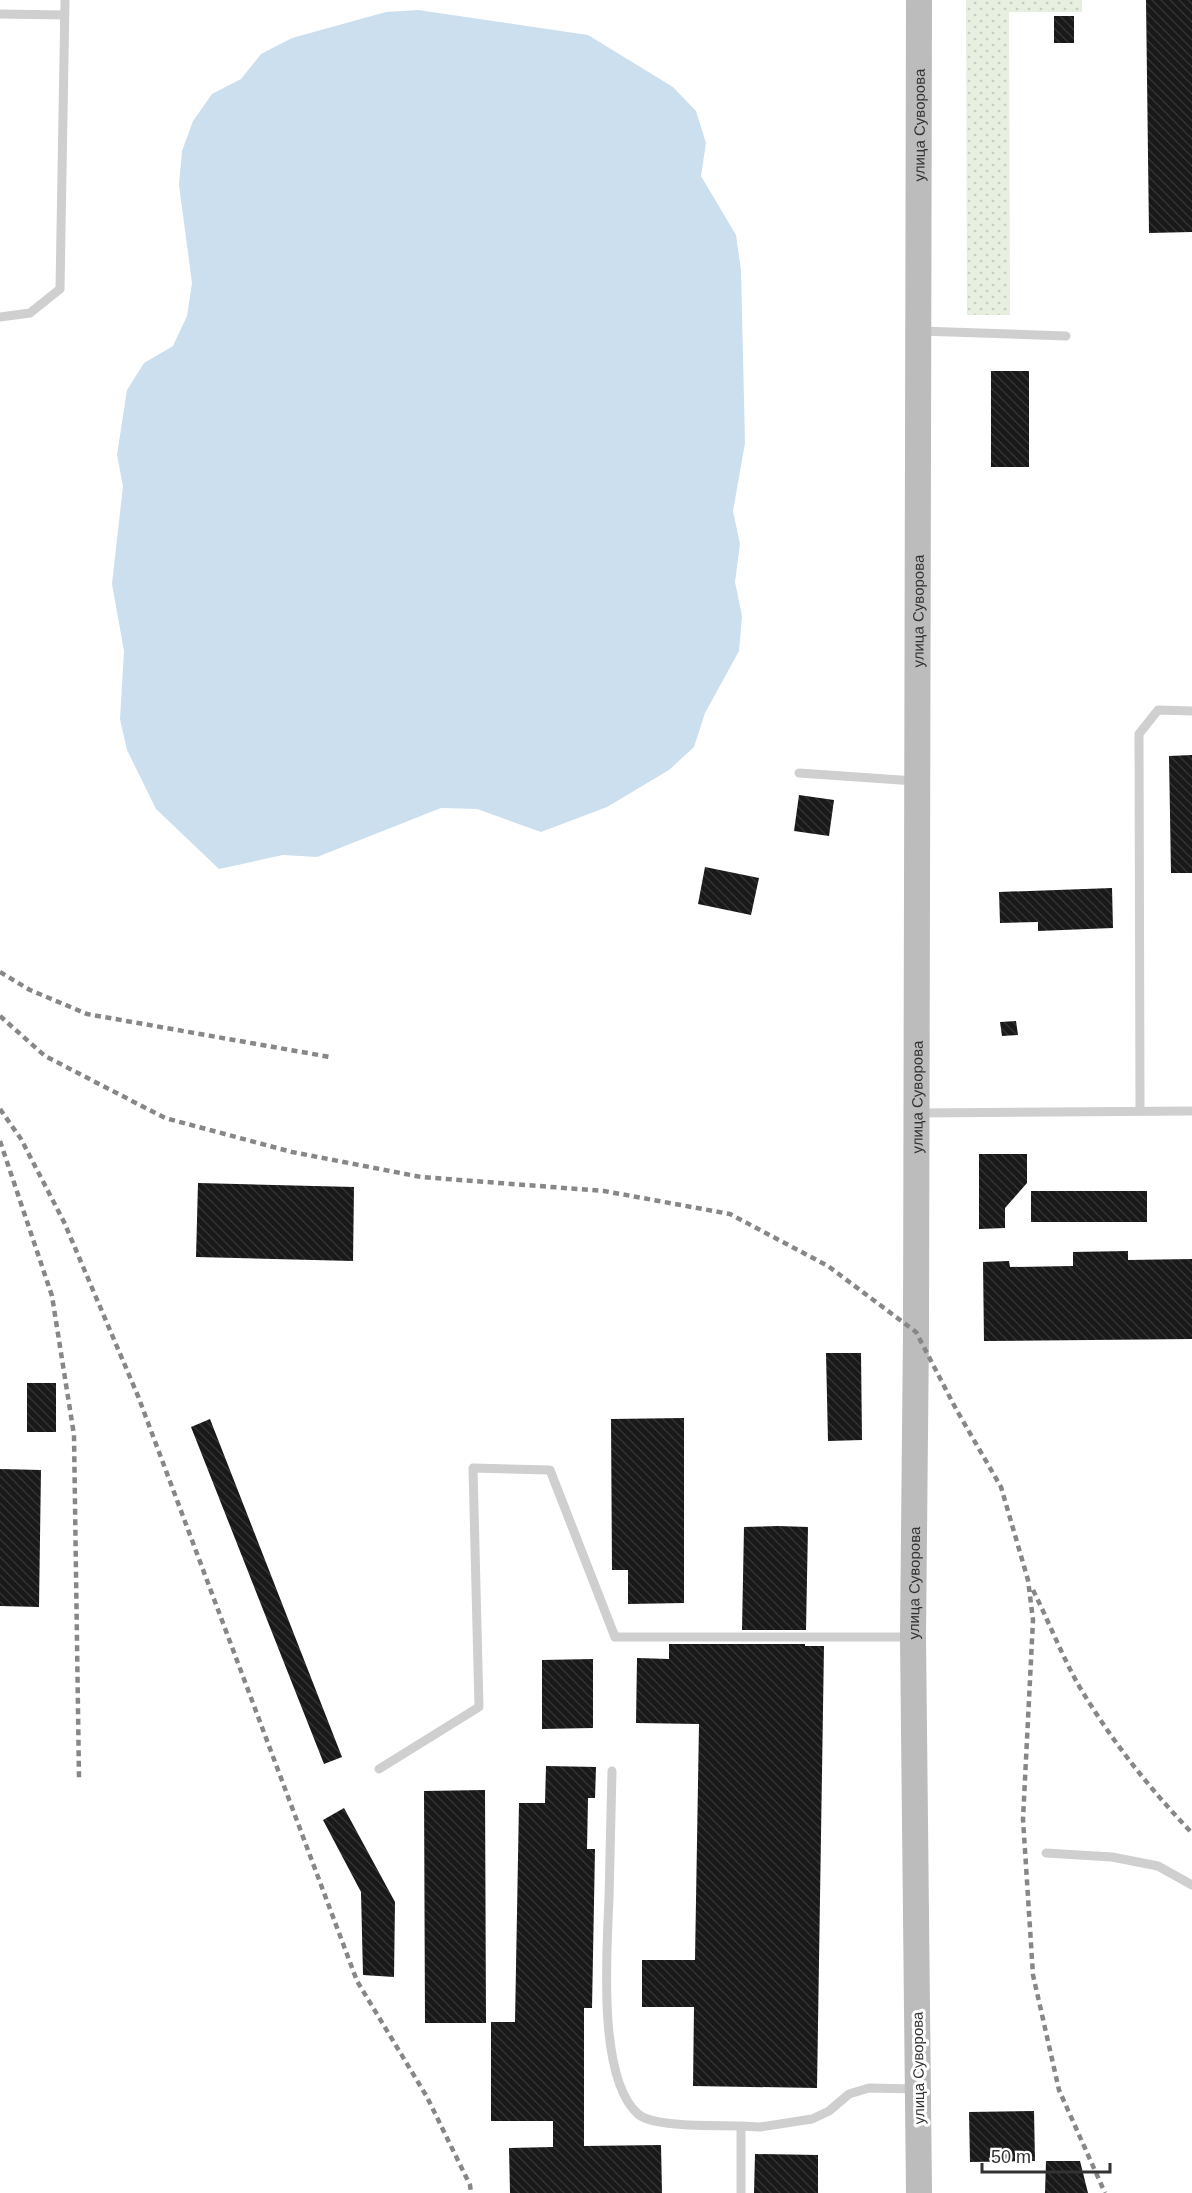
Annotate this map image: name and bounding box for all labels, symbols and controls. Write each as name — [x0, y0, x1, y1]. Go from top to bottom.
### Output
street label: улица Суворова — [910, 68, 927, 181]
street label: улица Суворова — [909, 554, 926, 667]
street label: улица Суворова — [908, 1040, 925, 1153]
street label: улица Суворова — [904, 1526, 923, 1640]
street label: улица Суворова — [909, 2011, 927, 2124]
scale bar — [982, 2136, 1110, 2174]
text: 50 m — [991, 2147, 1031, 2167]

